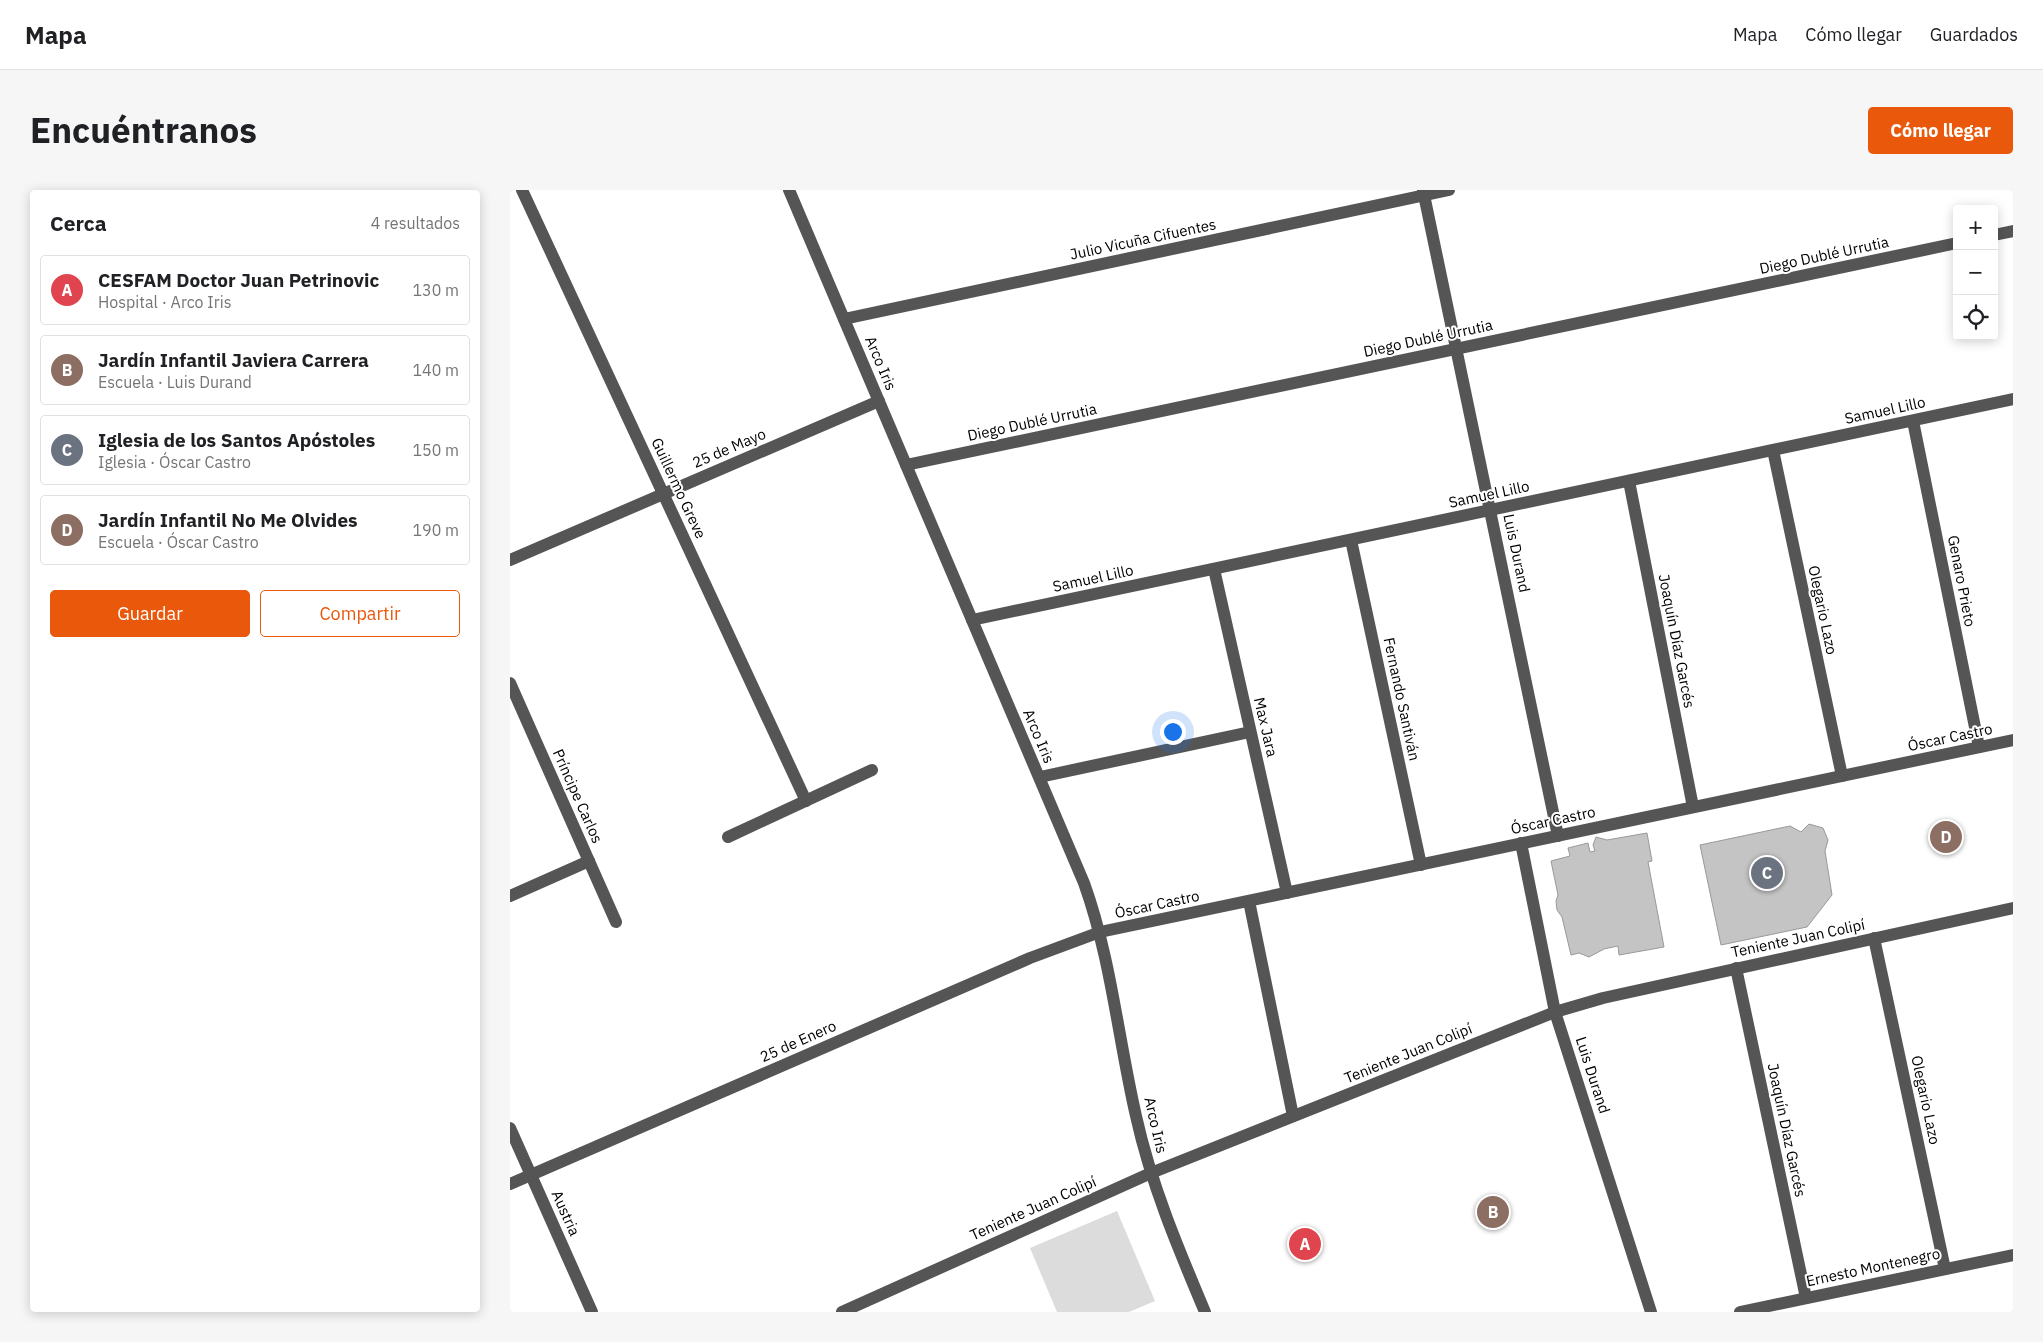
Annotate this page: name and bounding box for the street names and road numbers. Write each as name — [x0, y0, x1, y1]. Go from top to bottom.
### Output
street label: Julio Vicuña Cifuentes — [1068, 214, 1218, 264]
street label: Diego Dublé Urrutia — [1758, 232, 1890, 278]
street label: Diego Dublé Urrutia — [1362, 315, 1494, 361]
street label: Arco Iris — [861, 333, 901, 393]
street label: Samuel Lillo — [1843, 392, 1927, 428]
street label: Diego Dublé Urrutia — [966, 399, 1098, 445]
street label: 25 de Mayo — [689, 424, 769, 472]
street label: Guillermo Greve — [647, 435, 711, 541]
street label: Samuel Lillo — [1447, 476, 1531, 512]
street label: Luis Durand — [1499, 512, 1535, 594]
street label: Genaro Prieto — [1944, 534, 1980, 628]
street label: Samuel Lillo — [1051, 560, 1135, 596]
street label: Olegario Lazo — [1804, 564, 1842, 656]
street label: Joaquín Díaz Garcés — [1655, 572, 1699, 710]
street label: Fernando Santiván — [1380, 636, 1424, 762]
street label: Max Jara — [1250, 695, 1282, 759]
street label: Arco Iris — [1019, 706, 1059, 766]
street label: Óscar Castro — [1906, 719, 1994, 755]
street label: Príncipe Carlos — [549, 746, 607, 846]
street label: Óscar Castro — [1509, 802, 1597, 838]
street label: Óscar Castro — [1113, 886, 1201, 922]
street label: Teniente Juan Colipí — [1729, 915, 1867, 961]
street label: 25 de Enero — [757, 1016, 839, 1066]
street label: Teniente Juan Colipí — [1341, 1019, 1475, 1087]
street label: Luis Durand — [1572, 1034, 1614, 1116]
street label: Olegario Lazo — [1907, 1054, 1945, 1146]
street label: Joaquín Díaz Garcés — [1764, 1061, 1810, 1199]
street label: Arco Iris — [1140, 1095, 1172, 1155]
street label: Teniente Juan Colipí — [967, 1172, 1099, 1244]
street label: Austria — [548, 1187, 584, 1239]
street label: Ernesto Montenegro — [1804, 1244, 1942, 1290]

